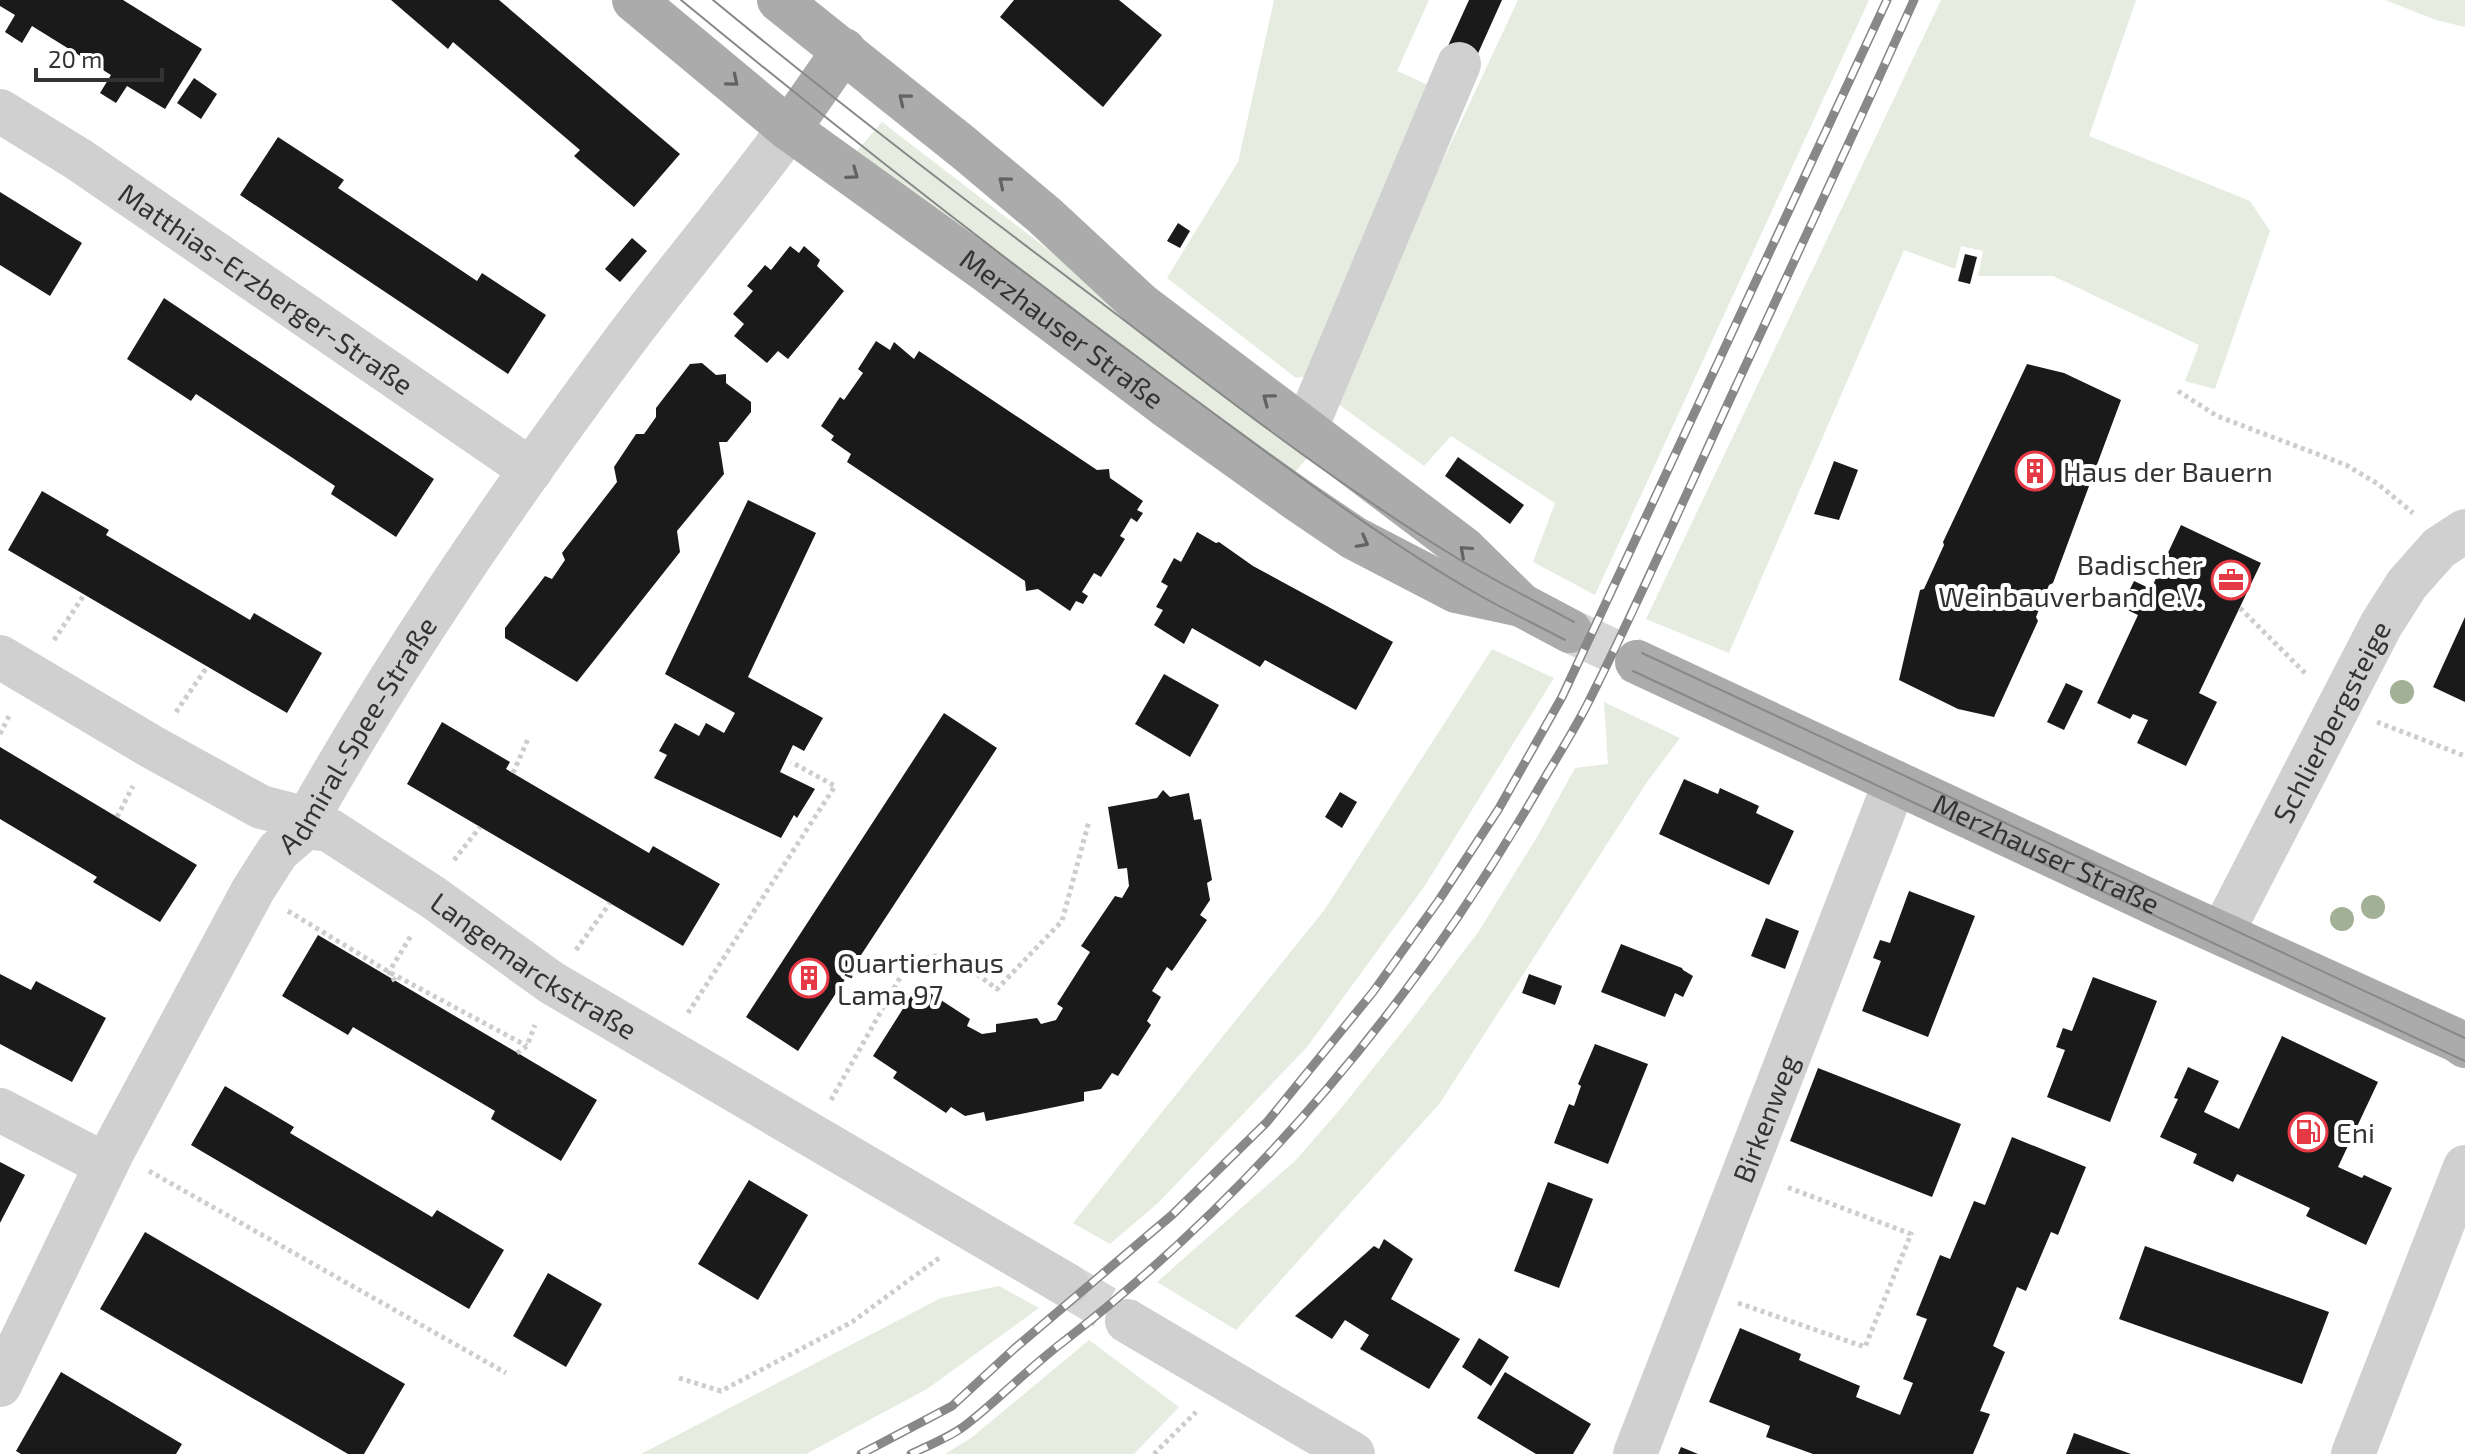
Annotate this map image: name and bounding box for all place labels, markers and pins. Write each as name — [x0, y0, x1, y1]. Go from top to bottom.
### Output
building icon: Haus der Bauern — [2014, 450, 2056, 492]
place label: Haus der Bauern — [2063, 454, 2273, 488]
place label: Badischer Weinbauverband e.V. — [1938, 547, 2203, 613]
office icon: Badischer Weinbauverband e.V. — [2210, 559, 2252, 601]
place label: Quartierhaus Lama 97 — [837, 945, 1004, 1011]
building icon: Quartierhaus Lama 97 — [788, 957, 830, 999]
fuel station icon: Eni — [2287, 1111, 2329, 1153]
place label: Eni — [2336, 1115, 2375, 1149]

